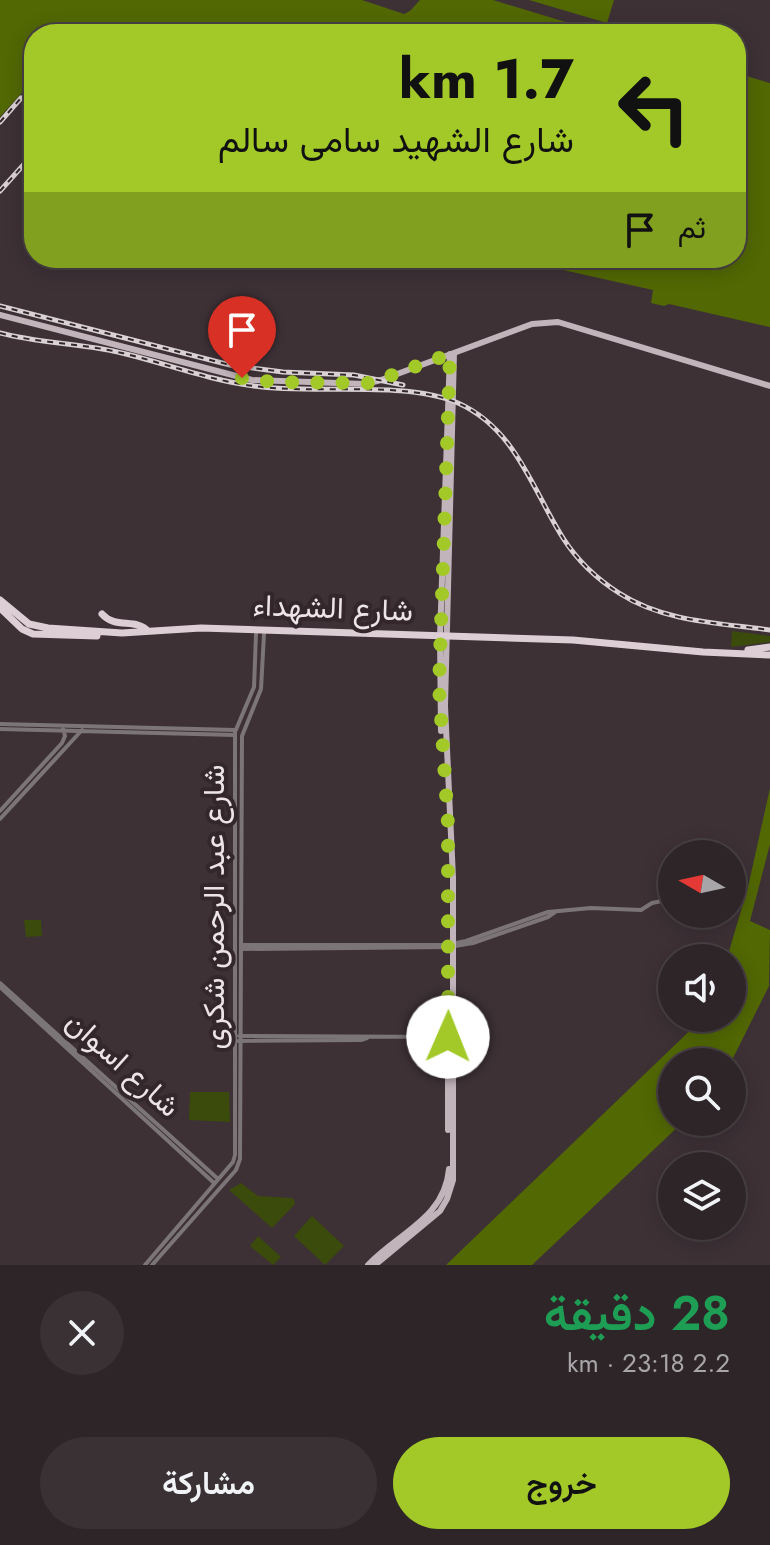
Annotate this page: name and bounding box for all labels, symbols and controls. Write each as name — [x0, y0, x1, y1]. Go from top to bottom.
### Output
text: 1.7 km — [399, 38, 574, 119]
icon: left — [602, 56, 706, 160]
text: شارع الشهيد سامى سالم — [218, 113, 574, 165]
text: ثم — [678, 206, 706, 249]
icon: arrive — [618, 208, 662, 252]
pin — [208, 296, 276, 378]
icon: arrive — [220, 308, 264, 352]
street label: شارع الشهداء — [252, 583, 414, 632]
street label: شارع عبد الرحمن شكرى — [192, 765, 235, 1049]
north arrow — [658, 840, 746, 928]
map controls — [658, 840, 746, 1240]
button: sound — [658, 944, 746, 1032]
position arrow — [406, 995, 490, 1079]
street label: شارع اسوان — [57, 1001, 190, 1127]
button: search — [658, 1048, 746, 1136]
button: layers — [658, 1152, 746, 1240]
text: 28 دقيقة — [544, 1279, 730, 1348]
button: close — [40, 1291, 124, 1375]
text: 2.2 km · 23:18 — [567, 1344, 730, 1382]
button: مشاركة — [40, 1437, 377, 1529]
button: خروج — [393, 1437, 730, 1529]

